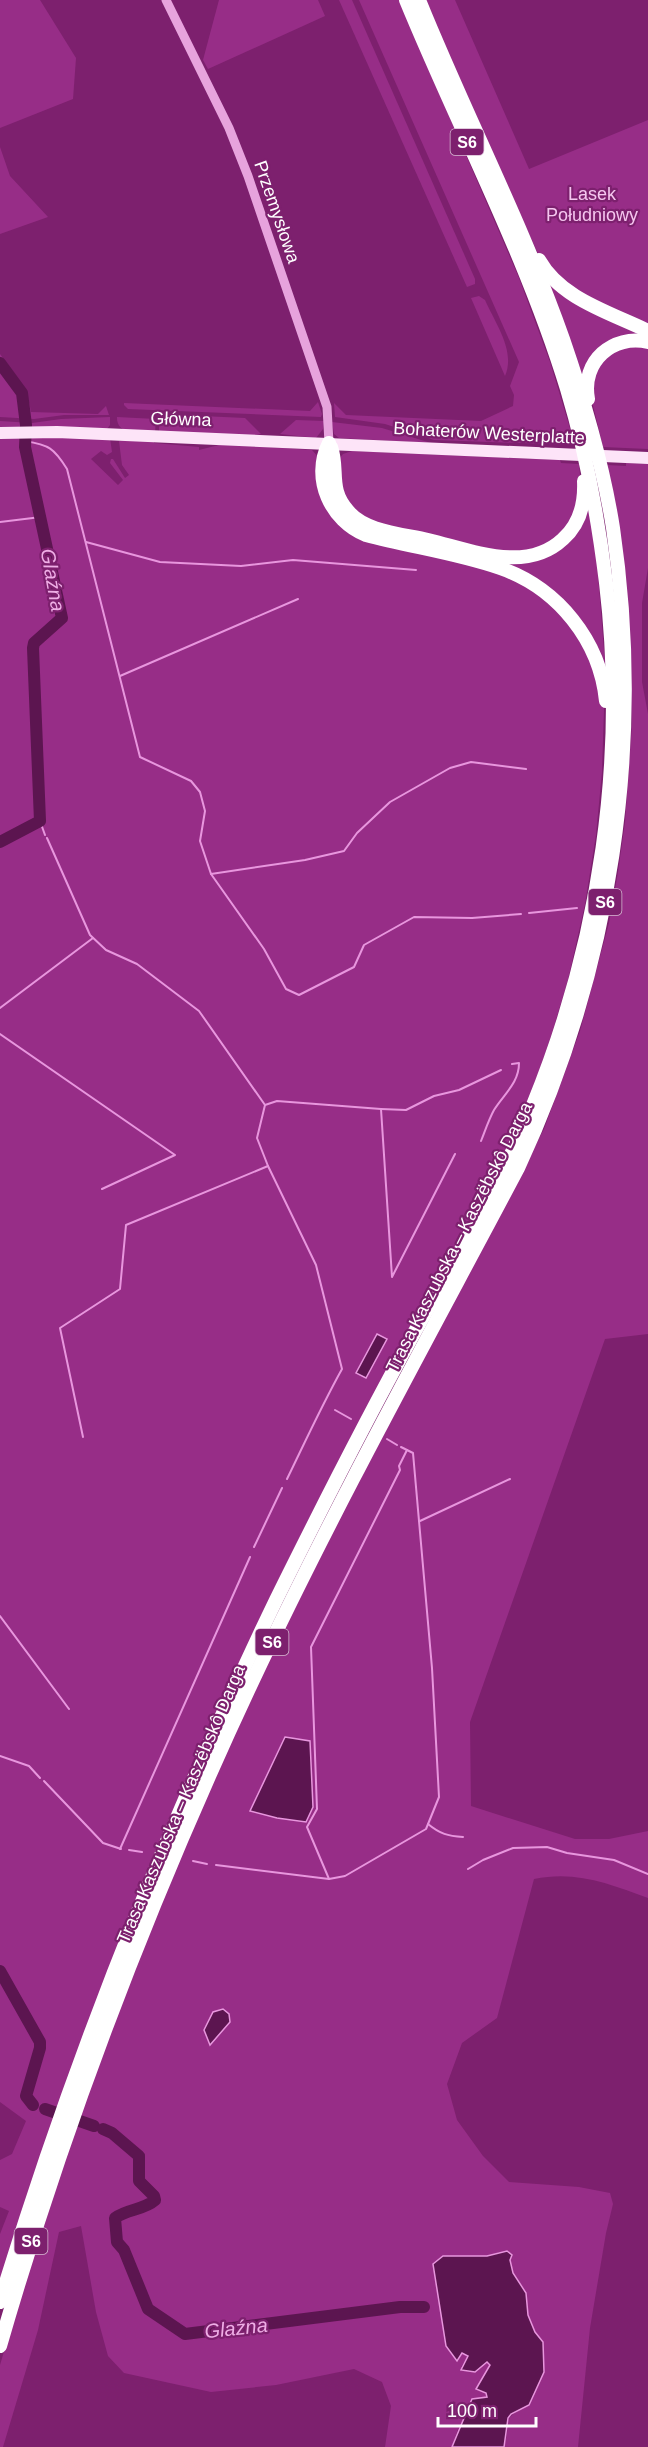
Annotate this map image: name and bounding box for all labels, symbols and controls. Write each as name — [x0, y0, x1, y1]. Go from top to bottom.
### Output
road number: S6 — [450, 129, 484, 155]
street label: Przemysłowa — [250, 158, 304, 267]
park label: Lasek Południowy — [546, 184, 638, 225]
street label: Główna — [150, 408, 213, 430]
street label: Bohaterów Westerplatte — [393, 418, 585, 448]
water label: Glaźna — [37, 547, 69, 613]
road number: S6 — [588, 889, 622, 915]
street label: Trasa Kaszubska – Kaszëbskô Darga — [382, 1098, 537, 1375]
road number: S6 — [256, 1629, 288, 1655]
street label: Trasa Kaszubska – Kaszëbskô Darga — [113, 1661, 249, 1946]
road number: S6 — [15, 2228, 48, 2254]
water label: Glaźna — [203, 2314, 269, 2342]
scale bar — [438, 2390, 536, 2428]
text: 100 m — [447, 2401, 497, 2421]

